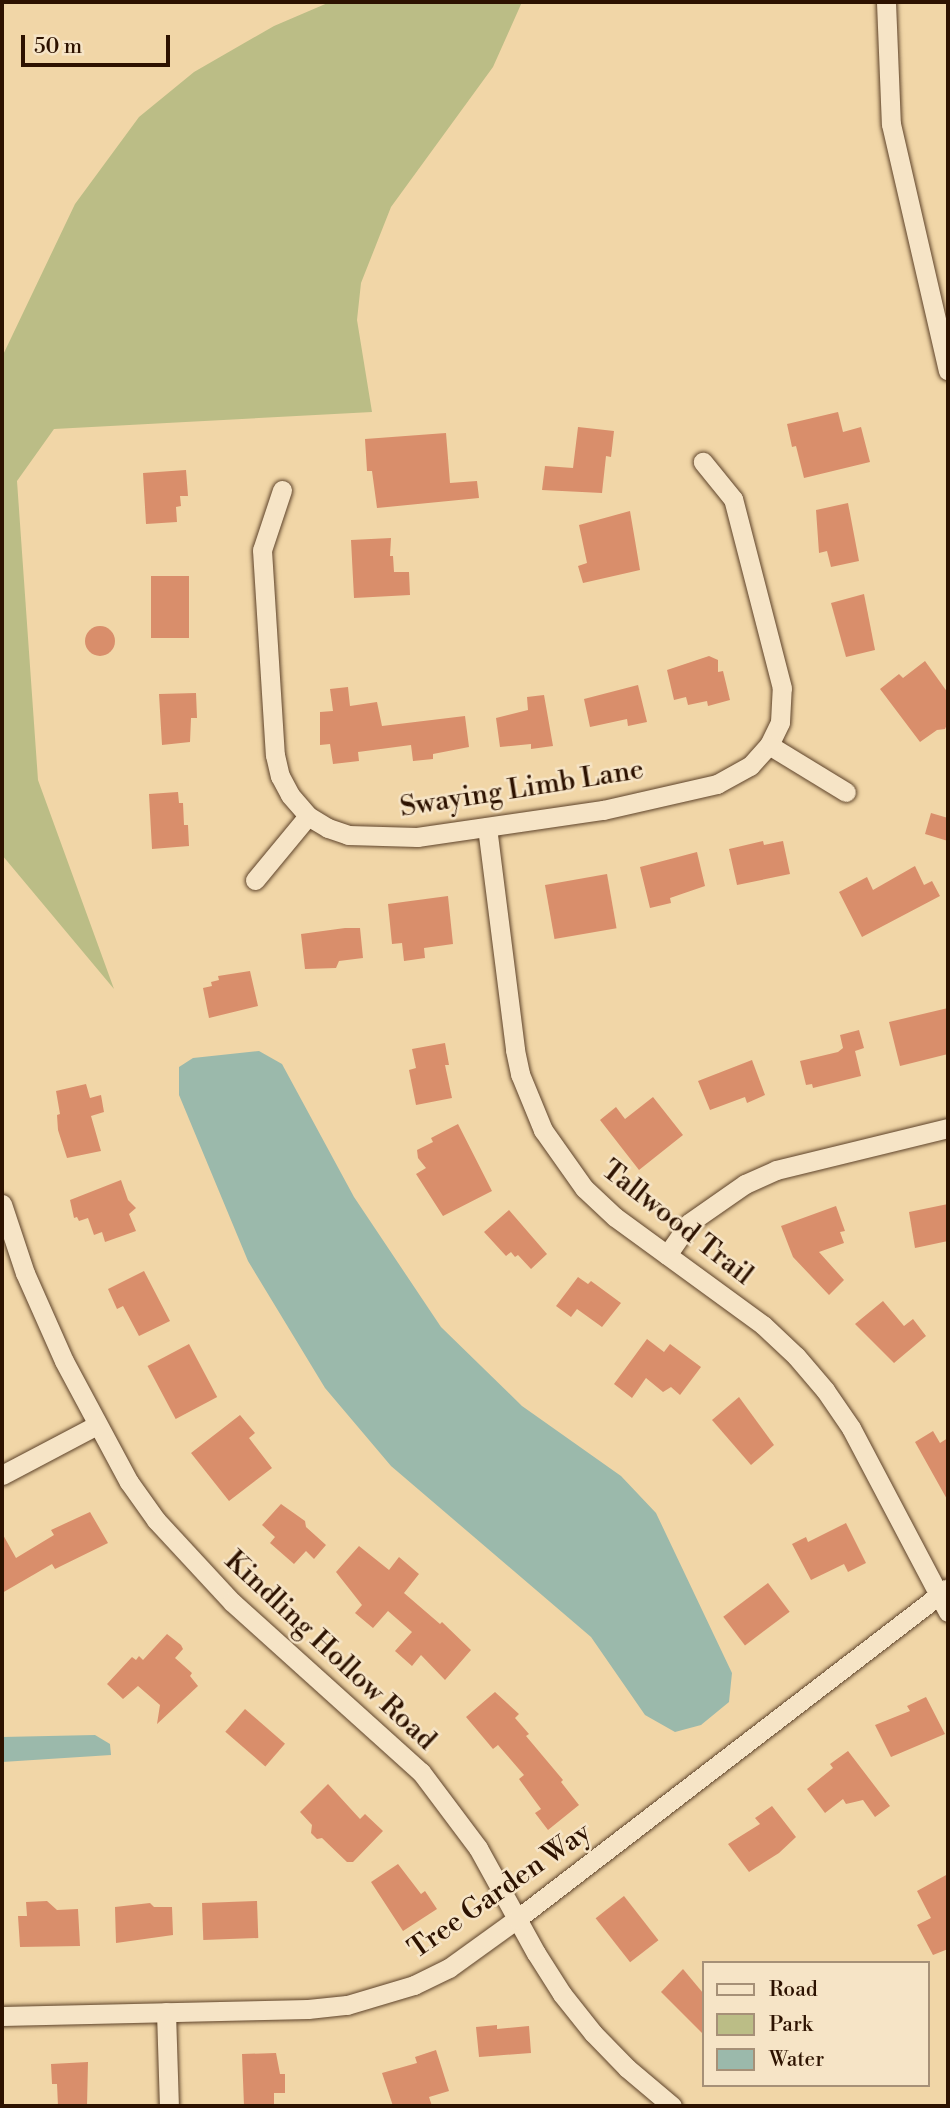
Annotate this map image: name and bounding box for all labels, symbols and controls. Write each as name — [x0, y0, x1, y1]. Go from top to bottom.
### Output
scale bar — [24, 21, 173, 65]
text: 50 m — [34, 34, 82, 60]
street label: Swaying Limb Lane — [398, 753, 646, 825]
street label: Tallwood Trail — [595, 1153, 759, 1293]
street label: Kindling Hollow Road — [217, 1544, 443, 1758]
street label: Tree Garden Way — [402, 1816, 598, 1966]
legend — [702, 1961, 929, 2087]
text: Road — [769, 1977, 818, 2003]
text: Park — [769, 2012, 813, 2038]
text: Water — [769, 2047, 824, 2073]

